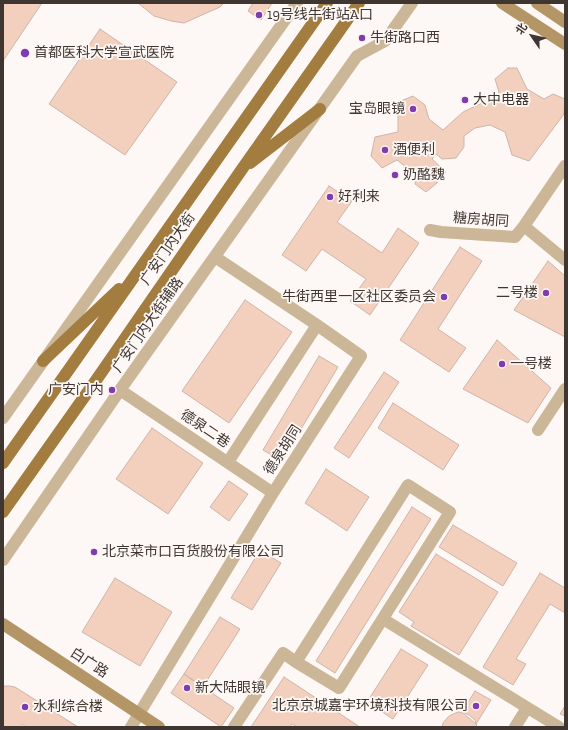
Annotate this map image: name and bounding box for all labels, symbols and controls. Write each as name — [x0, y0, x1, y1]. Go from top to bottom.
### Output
place label: 19号线牛街站A口 — [267, 7, 373, 23]
marker: 19号线牛街站A口 — [254, 10, 264, 20]
north arrow — [512, 16, 552, 56]
text: 北 — [513, 21, 530, 37]
place label: 牛街路口西 — [370, 30, 440, 46]
marker: 牛街路口西 — [357, 33, 367, 43]
place label: 首都医科大学宣武医院 — [34, 45, 174, 61]
marker: 首都医科大学宣武医院 — [19, 47, 31, 59]
place label: 大中电器 — [473, 92, 529, 108]
marker: 大中电器 — [460, 95, 470, 105]
place label: 宝岛眼镜 — [349, 101, 405, 117]
marker: 宝岛眼镜 — [408, 104, 418, 114]
place label: 酒便利 — [393, 142, 435, 158]
marker: 酒便利 — [380, 145, 390, 155]
place label: 奶酪魏 — [403, 167, 445, 183]
marker: 奶酪魏 — [390, 170, 400, 180]
place label: 好利来 — [338, 189, 380, 205]
marker: 好利来 — [325, 192, 335, 202]
street label: 广安门内大街 — [137, 210, 199, 288]
street label: 糖房胡同 — [452, 210, 510, 230]
street label: 广安门内大街辅路 — [109, 274, 187, 376]
place label: 二号楼 — [496, 285, 538, 301]
marker: 二号楼 — [541, 288, 551, 298]
place label: 牛街西里一区社区委员会 — [282, 289, 436, 305]
marker: 牛街西里一区社区委员会 — [439, 292, 449, 302]
place label: 一号楼 — [510, 356, 552, 372]
marker: 一号楼 — [497, 359, 507, 369]
place label: 广安门内 — [48, 382, 104, 398]
marker: 广安门内 — [107, 385, 117, 395]
street label: 德泉二巷 — [177, 406, 233, 452]
street label: 德泉胡同 — [261, 422, 305, 478]
place label: 北京菜市口百货股份有限公司 — [102, 544, 284, 560]
marker: 北京菜市口百货股份有限公司 — [89, 547, 99, 557]
street label: 白广路 — [67, 645, 111, 681]
place label: 新大陆眼镜 — [195, 680, 265, 696]
marker: 新大陆眼镜 — [182, 683, 192, 693]
place label: 北京京城嘉宇环境科技有限公司 — [272, 698, 468, 714]
place label: 水利综合楼 — [33, 699, 103, 715]
marker: 北京京城嘉宇环境科技有限公司 — [471, 701, 481, 711]
marker: 水利综合楼 — [20, 702, 30, 712]

